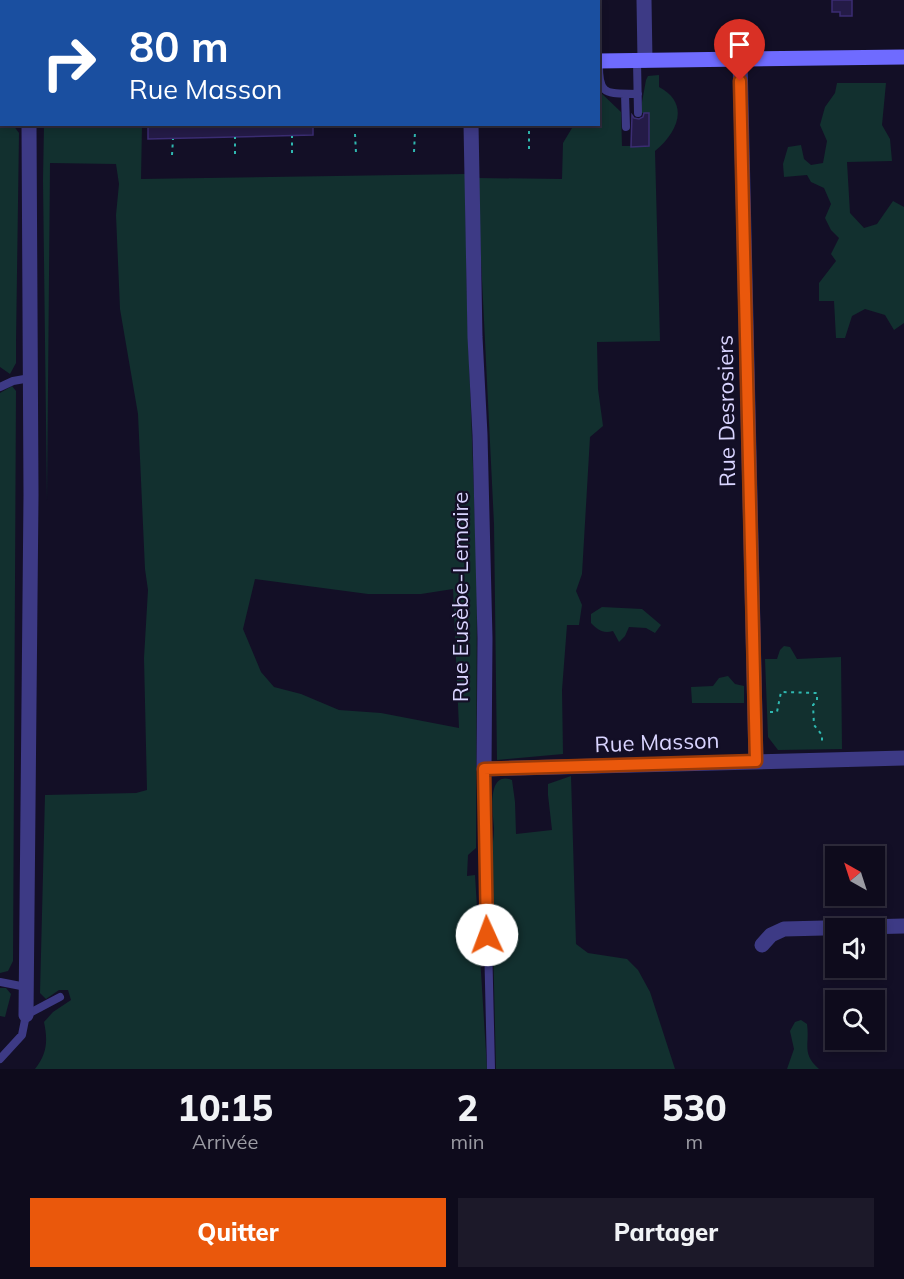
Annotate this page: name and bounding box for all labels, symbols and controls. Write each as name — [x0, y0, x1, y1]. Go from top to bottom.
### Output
pin — [714, 19, 765, 81]
text: 80 m — [129, 20, 229, 73]
icon: right — [30, 24, 108, 102]
icon: arrive — [723, 28, 756, 61]
text: Rue Masson — [129, 72, 282, 106]
street label: Rue Desrosiers — [711, 335, 741, 487]
street label: Rue Eusèbe-Lemaire — [446, 492, 474, 702]
street label: Rue Masson — [594, 726, 720, 758]
north arrow — [825, 846, 885, 906]
map controls — [825, 846, 885, 1050]
position arrow — [455, 903, 519, 967]
button: sound — [825, 918, 885, 978]
button: search — [825, 990, 885, 1050]
text: 10:15 — [177, 1085, 273, 1130]
text: 2 — [457, 1085, 478, 1130]
text: 530 — [662, 1085, 727, 1130]
text: Arrivée — [192, 1129, 258, 1154]
text: min — [450, 1129, 485, 1154]
text: m — [685, 1129, 703, 1154]
button: Quitter — [30, 1198, 446, 1267]
button: Partager — [458, 1198, 874, 1267]

